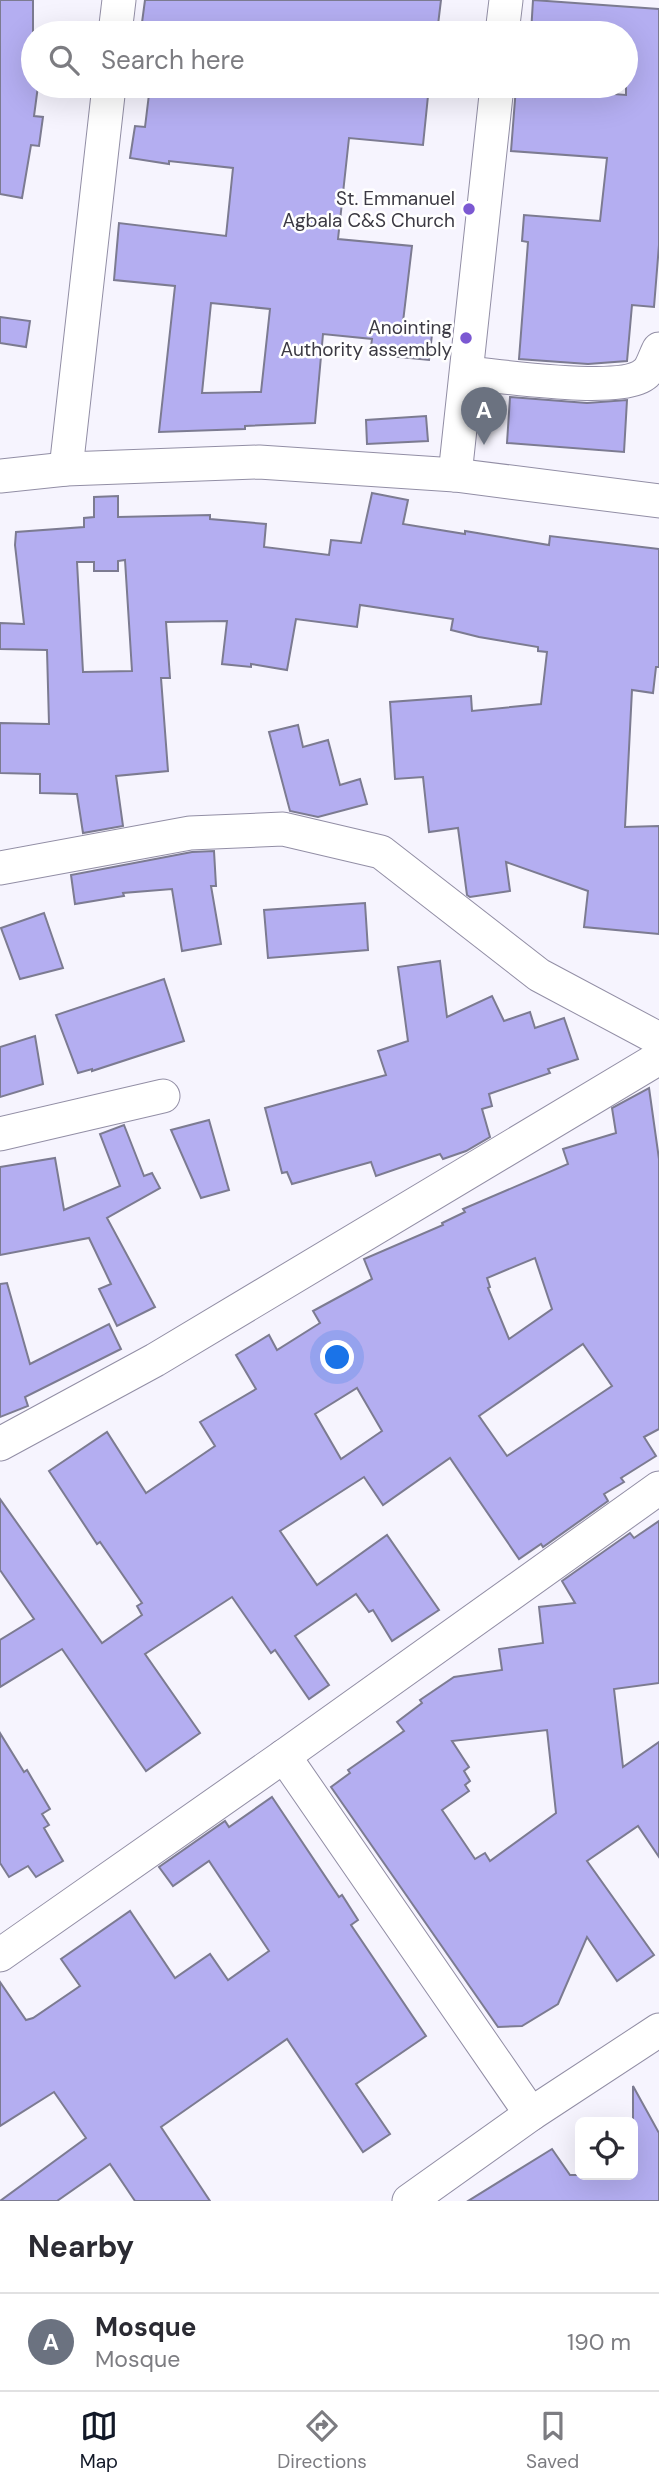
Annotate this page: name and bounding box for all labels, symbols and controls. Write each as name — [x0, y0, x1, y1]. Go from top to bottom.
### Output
search box — [21, 21, 638, 98]
icon: search — [45, 41, 83, 79]
text: Search here — [101, 43, 244, 77]
place label: St. Emmanuel Agbala C&S Church — [282, 186, 455, 233]
marker: St. Emmanuel Agbala C&S Church — [461, 201, 477, 217]
place label: Anointing Authority assembly — [281, 315, 452, 362]
marker: Anointing Authority assembly — [458, 330, 474, 346]
pin: A — [461, 387, 507, 445]
your location — [320, 1340, 354, 1374]
map controls — [575, 2117, 638, 2180]
button: locate — [575, 2117, 638, 2180]
text: Nearby — [28, 2227, 134, 2266]
text: Mosque — [95, 2310, 196, 2344]
text: A — [43, 2327, 59, 2357]
text: 190 m — [567, 2327, 631, 2357]
text: Mosque — [95, 2344, 180, 2374]
tab: Map — [80, 2407, 118, 2474]
tab: Directions — [277, 2407, 367, 2474]
tab: Saved — [526, 2407, 579, 2474]

